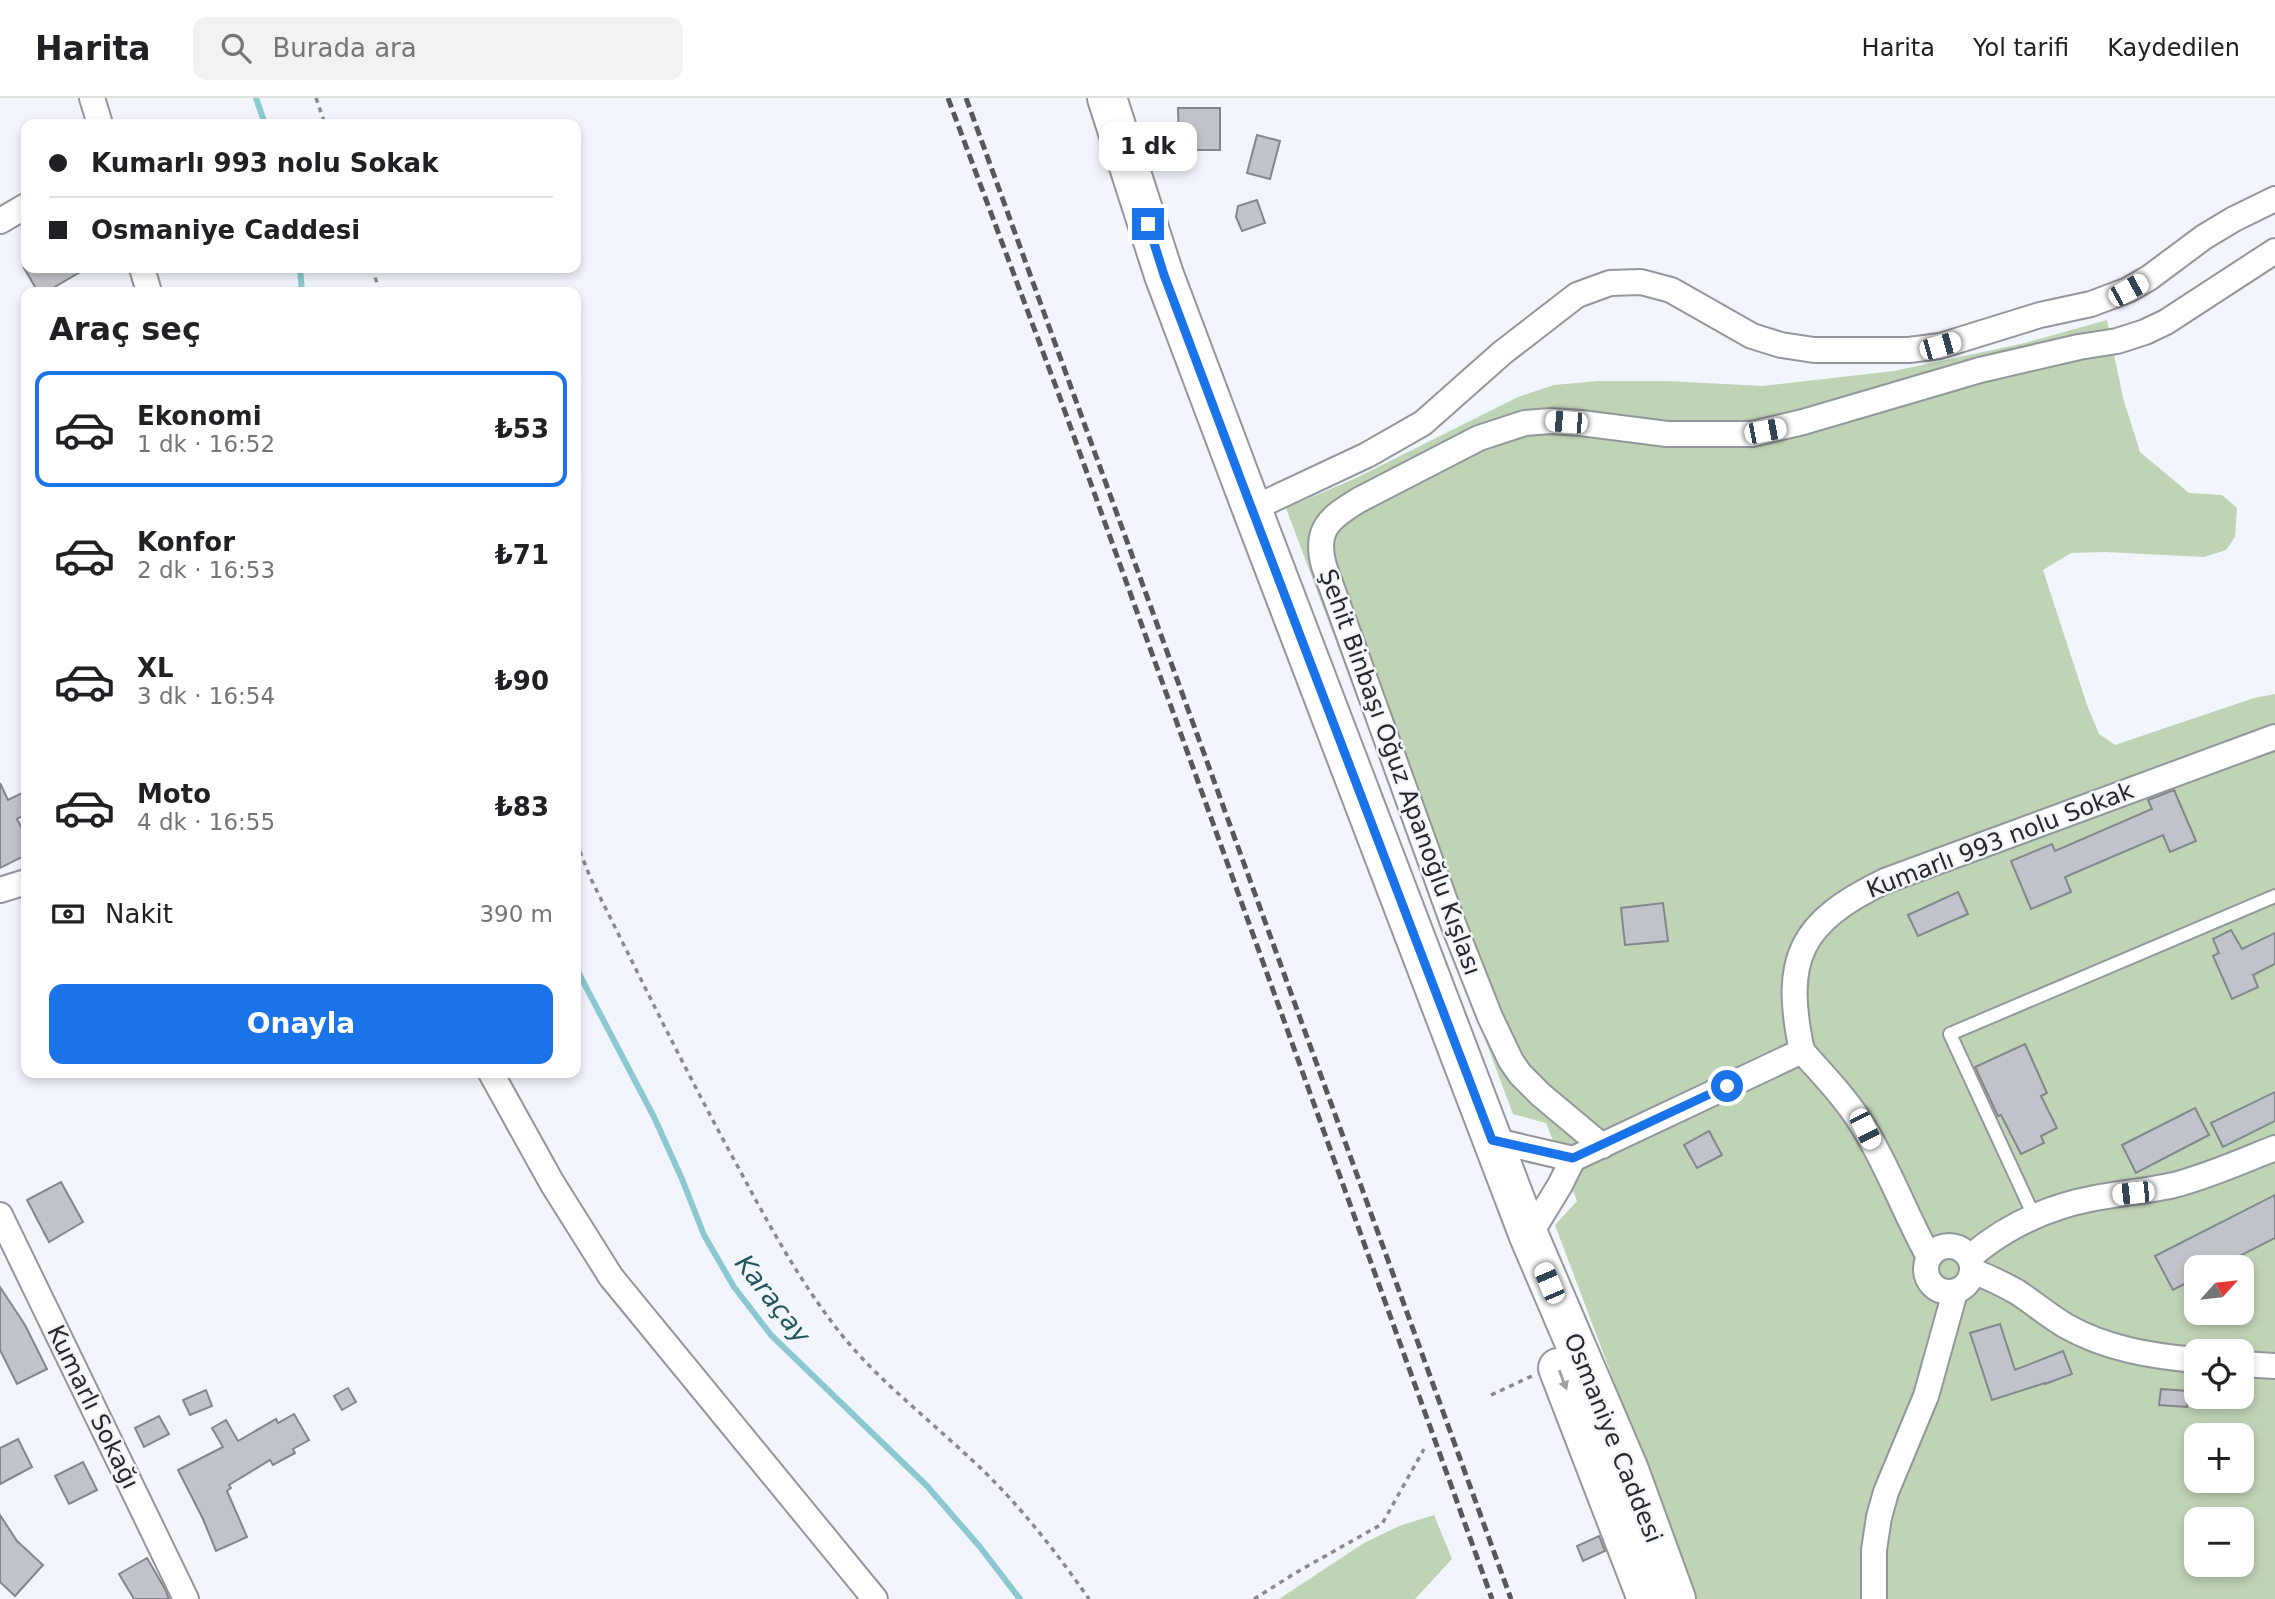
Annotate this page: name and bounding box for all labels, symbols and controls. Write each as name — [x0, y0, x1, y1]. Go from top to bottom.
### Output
search box — [193, 17, 683, 80]
text: Harita — [35, 29, 151, 68]
icon: search — [217, 29, 255, 67]
text: Burada ara — [273, 33, 417, 63]
text: Harita — [1862, 34, 1935, 62]
text: Yol tarifi — [1973, 34, 2069, 62]
text: Kaydedilen — [2107, 34, 2240, 62]
callout: 1 dk — [1099, 122, 1197, 172]
text: 1 dk — [1120, 133, 1176, 159]
text: Kumarlı 993 nolu Sokak — [91, 148, 438, 178]
route end — [1132, 208, 1164, 240]
text: Osmaniye Caddesi — [91, 215, 360, 245]
car — [2105, 271, 2152, 309]
text: Araç seç — [49, 310, 201, 348]
car — [1917, 330, 1964, 362]
icon: car — [53, 398, 116, 461]
text: Ekonomi — [137, 401, 262, 431]
car — [1545, 410, 1588, 434]
text: ₺53 — [495, 414, 549, 444]
car — [1743, 417, 1788, 445]
text: 1 dk · 16:52 — [137, 431, 275, 457]
icon: car — [53, 524, 116, 587]
text: Konfor — [137, 527, 235, 557]
text: ₺71 — [495, 540, 549, 570]
text: 2 dk · 16:53 — [137, 557, 275, 583]
street label: Şehit Binbaşı Oğuz Apanoğlu Kışlası — [1313, 565, 1487, 979]
icon: car — [53, 650, 116, 713]
text: XL — [137, 653, 174, 683]
text: ₺90 — [495, 666, 549, 696]
text: 3 dk · 16:54 — [137, 683, 275, 709]
icon: car — [53, 776, 116, 839]
street label: Kumarlı 993 nolu Sokak — [1863, 776, 2137, 904]
text: Moto — [137, 779, 211, 809]
text: ₺83 — [495, 792, 549, 822]
text: 4 dk · 16:55 — [137, 809, 275, 835]
icon: cash — [49, 895, 87, 933]
text: Nakit — [105, 899, 173, 929]
text: 390 m — [479, 901, 553, 927]
button: Onayla — [49, 984, 553, 1064]
route start — [1711, 1070, 1743, 1102]
car — [1847, 1106, 1884, 1152]
car — [2112, 1180, 2155, 1206]
water label: Karaçay — [729, 1249, 817, 1350]
north arrow — [2184, 1255, 2254, 1325]
map controls — [2184, 1255, 2254, 1577]
car — [1532, 1260, 1567, 1306]
street label: Kumarlı Sokağı — [41, 1321, 145, 1493]
street label: Osmaniye Caddesi — [1558, 1329, 1668, 1547]
button: locate — [2184, 1339, 2254, 1409]
one-way arrow — [1558, 1370, 1569, 1391]
button: + — [2184, 1423, 2254, 1493]
button: − — [2184, 1507, 2254, 1577]

